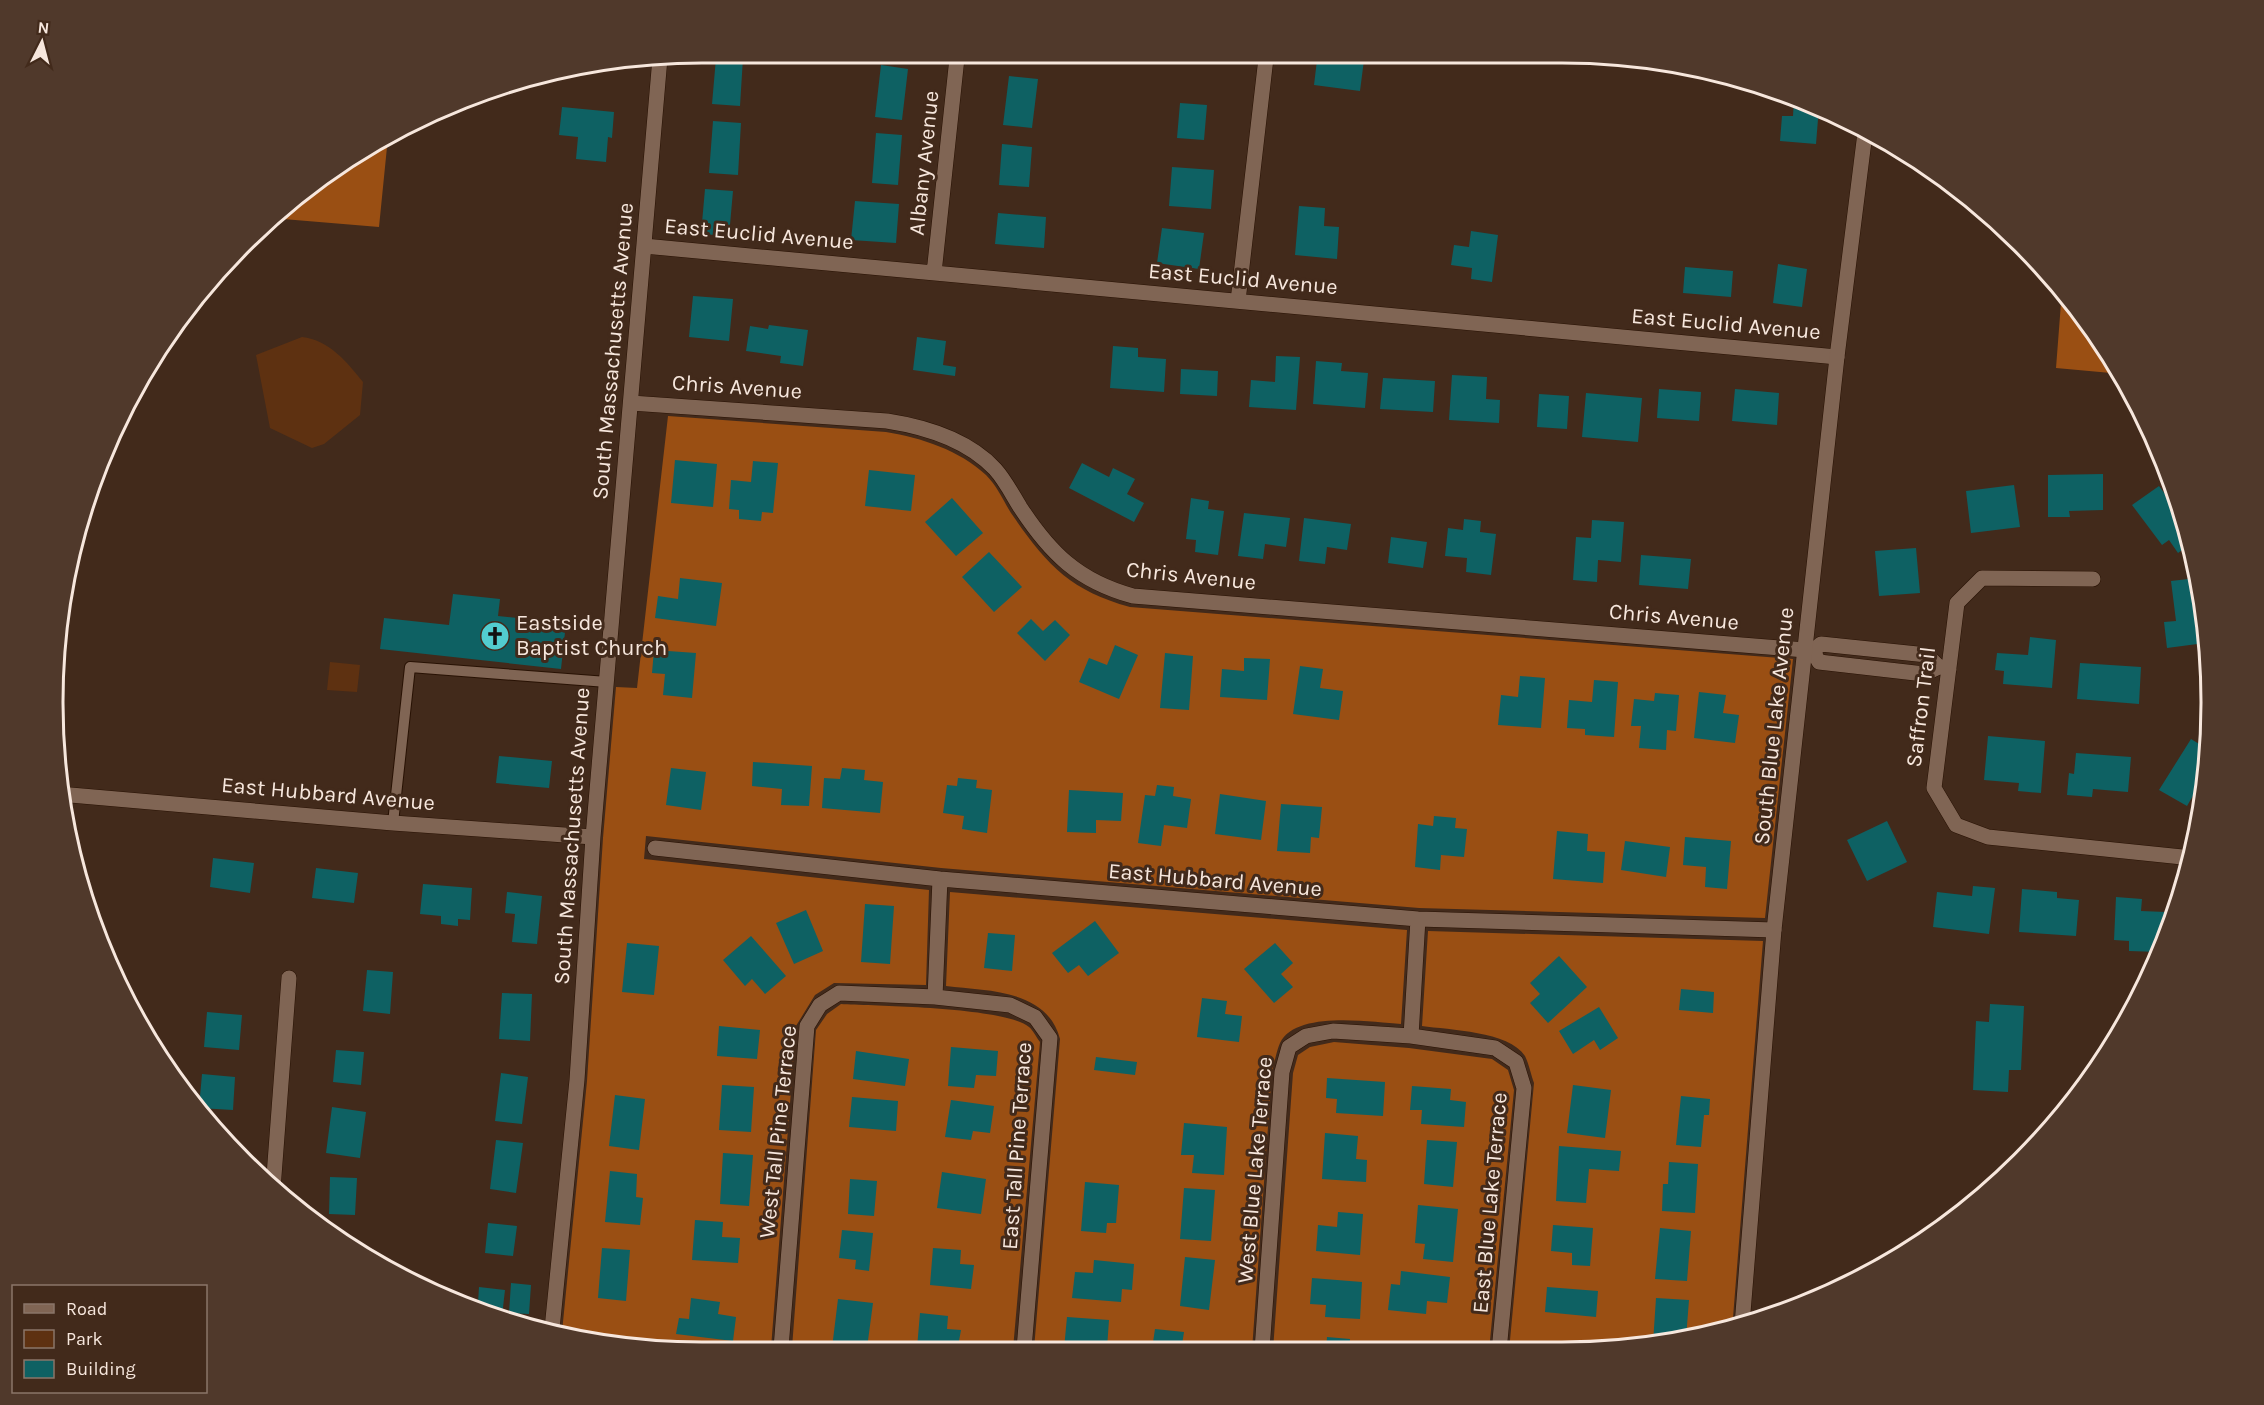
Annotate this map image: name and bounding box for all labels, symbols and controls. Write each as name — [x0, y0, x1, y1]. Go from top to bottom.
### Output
north arrow — [12, 12, 72, 72]
text: N — [37, 18, 50, 38]
street label: Albany Avenue — [903, 89, 945, 237]
street label: South Massachusetts Avenue — [587, 201, 639, 501]
street label: East Euclid Avenue — [663, 213, 855, 255]
street label: East Euclid Avenue — [1147, 258, 1339, 300]
street label: East Euclid Avenue — [1630, 303, 1822, 345]
street label: Chris Avenue — [671, 369, 803, 405]
street label: Chris Avenue — [1125, 556, 1257, 596]
street label: Chris Avenue — [1608, 598, 1740, 636]
street label: South Blue Lake Avenue — [1749, 606, 1799, 846]
place label: Eastside Baptist Church — [516, 610, 667, 661]
church icon: Eastside Baptist Church — [479, 620, 511, 652]
street label: Saffron Trail — [1901, 645, 1941, 769]
street label: South Massachusetts Avenue — [549, 686, 595, 986]
street label: East Hubbard Avenue — [220, 772, 436, 816]
street label: East Hubbard Avenue — [1107, 858, 1323, 902]
street label: West Tall Pine Terrace — [754, 1024, 802, 1240]
street label: East Tall Pine Terrace — [997, 1041, 1037, 1251]
street label: West Blue Lake Terrace — [1232, 1055, 1278, 1285]
street label: East Blue Lake Terrace — [1467, 1091, 1513, 1315]
legend — [12, 1285, 207, 1393]
text: Road — [66, 1298, 107, 1320]
text: Park — [66, 1328, 103, 1350]
text: Building — [66, 1358, 136, 1380]

